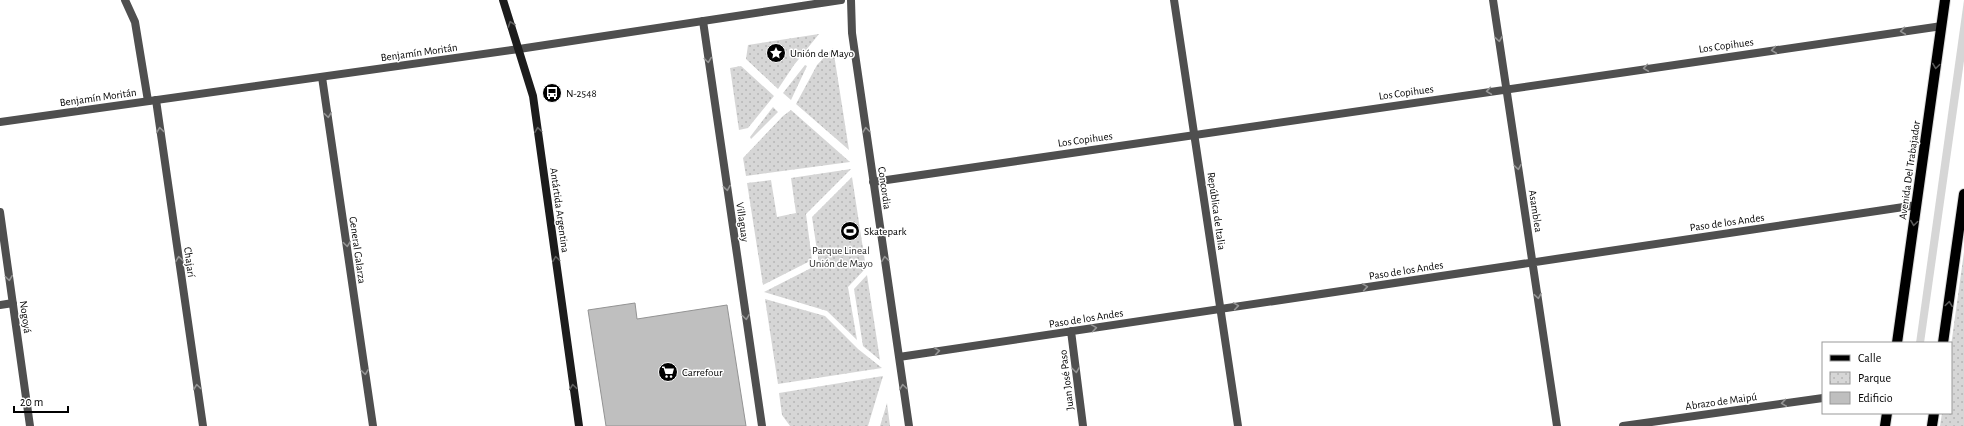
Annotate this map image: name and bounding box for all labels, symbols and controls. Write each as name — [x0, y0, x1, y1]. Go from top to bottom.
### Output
one-way arrow — [507, 21, 516, 28]
one-way arrow — [1900, 26, 1906, 35]
one-way arrow — [1494, 35, 1503, 42]
street label: Los Copihues — [1698, 36, 1754, 55]
street label: Benjamín Moritán — [380, 42, 458, 63]
place icon: Unión de Mayo — [765, 42, 787, 64]
one-way arrow — [1771, 45, 1778, 54]
place label: Unión de Mayo — [790, 48, 854, 59]
one-way arrow — [703, 57, 712, 63]
one-way arrow — [1643, 63, 1649, 72]
one-way arrow — [1932, 63, 1941, 69]
bus stop icon: N-2548 — [541, 82, 563, 104]
street label: Los Copihues — [1378, 83, 1434, 102]
one-way arrow — [1486, 86, 1493, 95]
street label: Benjamín Moritán — [59, 87, 137, 108]
place label: N-2548 — [566, 88, 597, 99]
one-way arrow — [323, 112, 332, 118]
street label: Avenida Del Trabajador — [1897, 119, 1922, 220]
one-way arrow — [156, 127, 165, 133]
one-way arrow — [534, 127, 543, 133]
one-way arrow — [862, 127, 871, 133]
street label: Los Copihues — [1057, 130, 1113, 149]
one-way arrow — [1513, 164, 1522, 170]
street label: Concordia — [876, 166, 893, 210]
street label: Antártida Argentina — [548, 167, 571, 253]
street label: República de Italia — [1206, 171, 1227, 251]
one-way arrow — [722, 185, 731, 191]
street label: Asamblea — [1527, 189, 1544, 233]
street label: Villaguay — [734, 201, 751, 243]
street label: Paso de los Andes — [1689, 212, 1765, 233]
street label: General Galarza — [347, 216, 368, 284]
sports icon: Skatepark — [839, 220, 861, 242]
one-way arrow — [1910, 220, 1919, 226]
place label: Skatepark — [864, 226, 907, 237]
one-way arrow — [342, 241, 351, 247]
park label: Parque Lineal Unión de Mayo — [809, 245, 873, 269]
street label: Chajarí — [182, 246, 197, 278]
one-way arrow — [552, 255, 561, 262]
one-way arrow — [175, 256, 184, 262]
one-way arrow — [881, 256, 890, 262]
street label: Paso de los Andes — [1368, 259, 1444, 282]
one-way arrow — [4, 275, 13, 281]
one-way arrow — [1362, 283, 1368, 292]
one-way arrow — [1533, 293, 1541, 299]
street label: Nogoyá — [18, 300, 33, 334]
one-way arrow — [1944, 301, 1953, 307]
one-way arrow — [1233, 302, 1239, 311]
street label: Paso de los Andes — [1048, 307, 1124, 330]
one-way arrow — [741, 314, 750, 320]
one-way arrow — [1091, 324, 1097, 333]
legend — [1822, 342, 1952, 414]
one-way arrow — [934, 347, 941, 356]
street label: Juan José Paso — [1057, 349, 1076, 411]
text: Calle — [1858, 352, 1881, 364]
supermarket icon: Carrefour — [657, 361, 679, 383]
place label: Carrefour — [682, 367, 723, 378]
one-way arrow — [1071, 367, 1080, 373]
one-way arrow — [360, 369, 369, 376]
text: Parque — [1858, 372, 1891, 384]
one-way arrow — [193, 384, 202, 390]
one-way arrow — [569, 384, 578, 390]
one-way arrow — [899, 384, 908, 390]
scale bar — [14, 388, 68, 414]
street label: Abrazo de Maipú — [1685, 391, 1758, 412]
text: Edificio — [1858, 392, 1893, 404]
text: 20 m — [20, 396, 43, 408]
one-way arrow — [1781, 398, 1787, 407]

